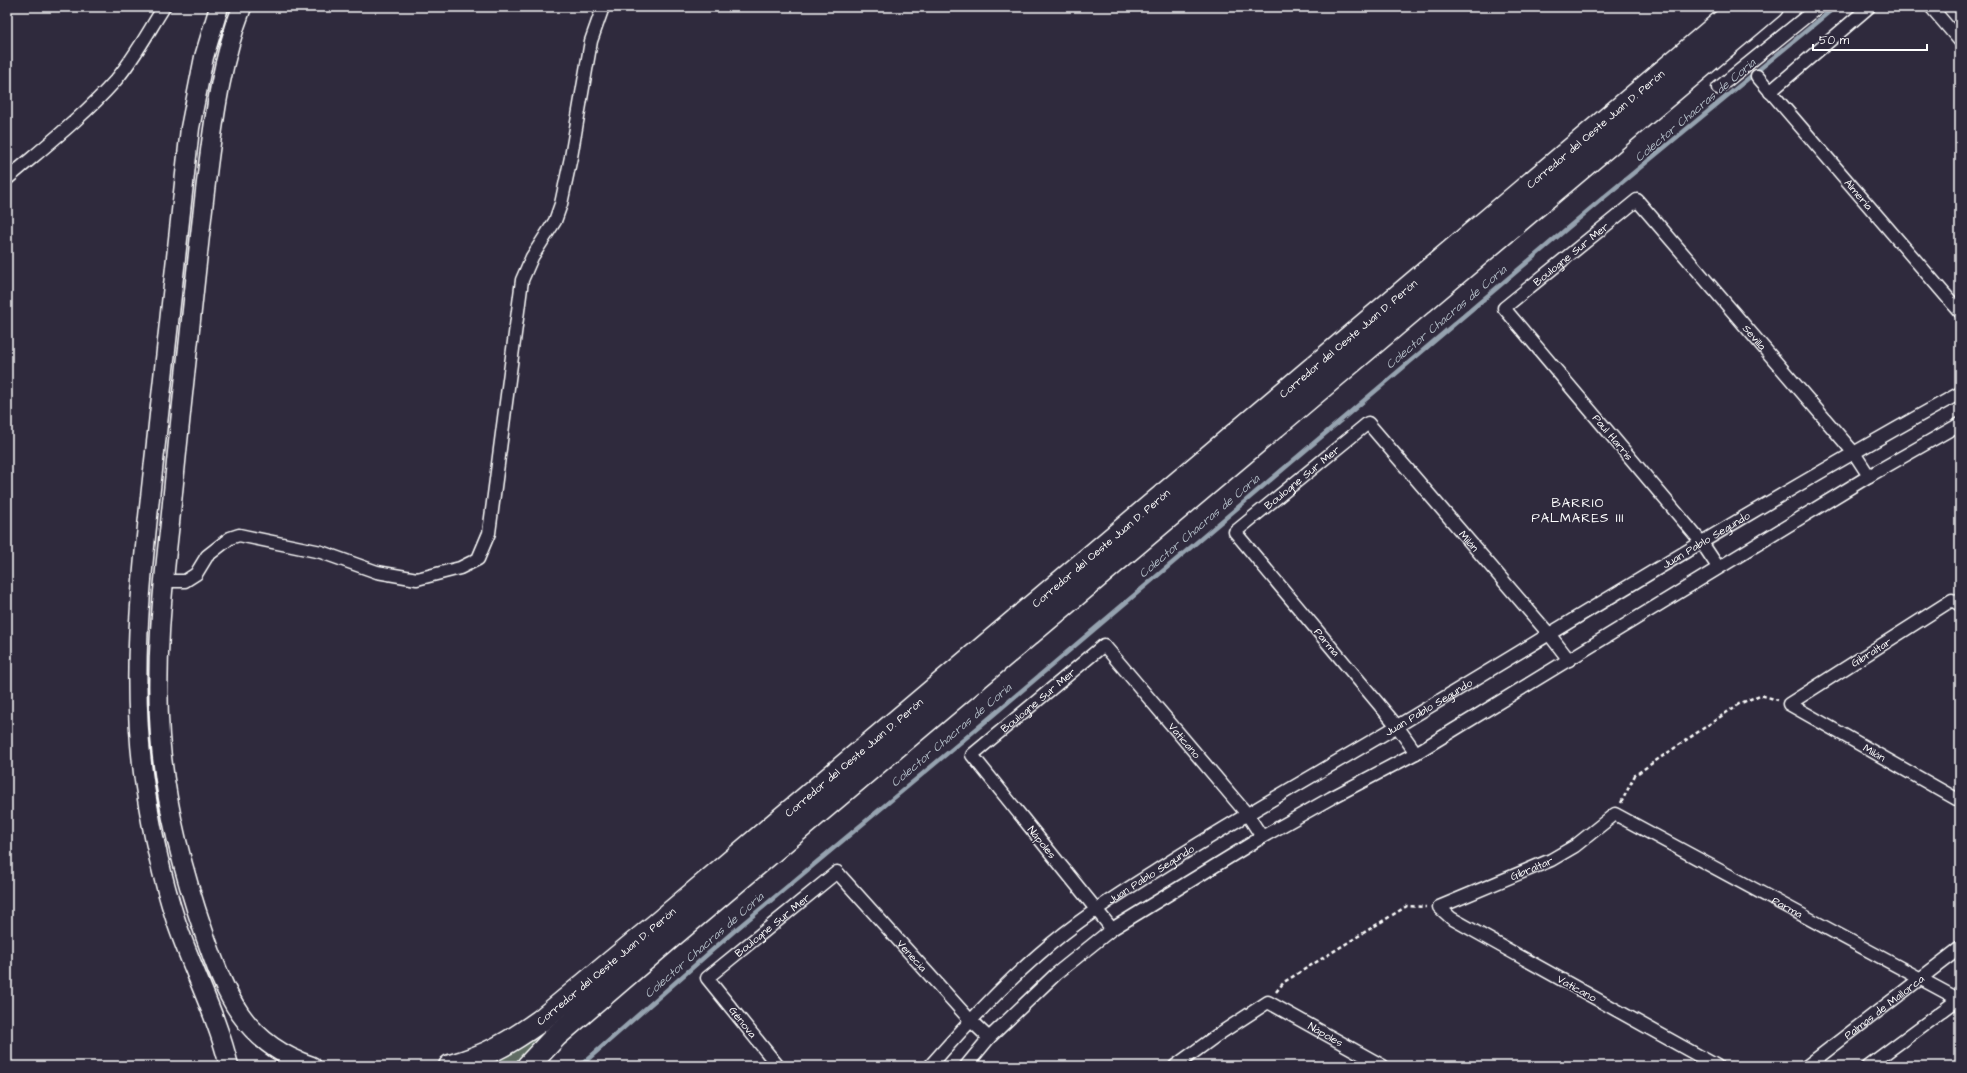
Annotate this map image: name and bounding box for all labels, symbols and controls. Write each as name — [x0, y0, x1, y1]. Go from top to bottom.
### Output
scale bar — [1813, 26, 1927, 52]
text: 50 m — [1819, 32, 1850, 49]
water label: Colector Chacras de Coria — [1631, 54, 1760, 166]
street label: Corredor del Oeste Juan D. Perón — [1523, 66, 1668, 192]
street label: Almería — [1841, 176, 1876, 214]
street label: Boulogne Sur Mer — [1530, 219, 1612, 290]
water label: Colector Chacras de Coria — [1382, 261, 1511, 373]
street label: Corredor del Oeste Juan D. Perón — [1276, 276, 1421, 402]
street label: Sevilla — [1739, 321, 1770, 354]
street label: Paul Harris — [1589, 411, 1637, 464]
street label: Boulogne Sur Mer — [1261, 442, 1343, 513]
water label: Colector Chacras de Coria — [1135, 470, 1264, 582]
street label: Corredor del Oeste Juan D. Perón — [1029, 485, 1174, 611]
district label: BARRIO PALMARES III — [1531, 494, 1625, 527]
street label: Juan Pablo Segundo — [1659, 508, 1754, 572]
street label: Milán — [1455, 527, 1482, 555]
street label: Parma — [1310, 625, 1343, 660]
street label: Gibraltar — [1848, 634, 1894, 671]
street label: Boulogne Sur Mer — [997, 665, 1079, 736]
street label: Juan Pablo Segundo — [1382, 675, 1476, 740]
water label: Colector Chacras de Coria — [887, 679, 1016, 791]
street label: Corredor del Oeste Juan D. Perón — [782, 695, 927, 821]
street label: Vaticano — [1165, 719, 1204, 762]
street label: Milán — [1860, 741, 1889, 765]
street label: Nápoles — [1024, 823, 1060, 862]
street label: Juan Pablo Segundo — [1105, 841, 1198, 908]
street label: Gibraltar — [1508, 853, 1555, 884]
water label: Colector Chacras de Coria — [641, 888, 768, 1002]
street label: Boulogne Sur Mer — [731, 890, 813, 961]
street label: Parma — [1769, 893, 1806, 922]
street label: Corredor del Oeste Juan D. Perón — [534, 904, 679, 1029]
street label: Venecia — [893, 936, 930, 975]
street label: Vaticano — [1554, 971, 1600, 1006]
street label: Palmas de Mallorca — [1841, 971, 1928, 1043]
street label: Génova — [725, 1003, 760, 1042]
street label: Nápoles — [1305, 1019, 1346, 1051]

